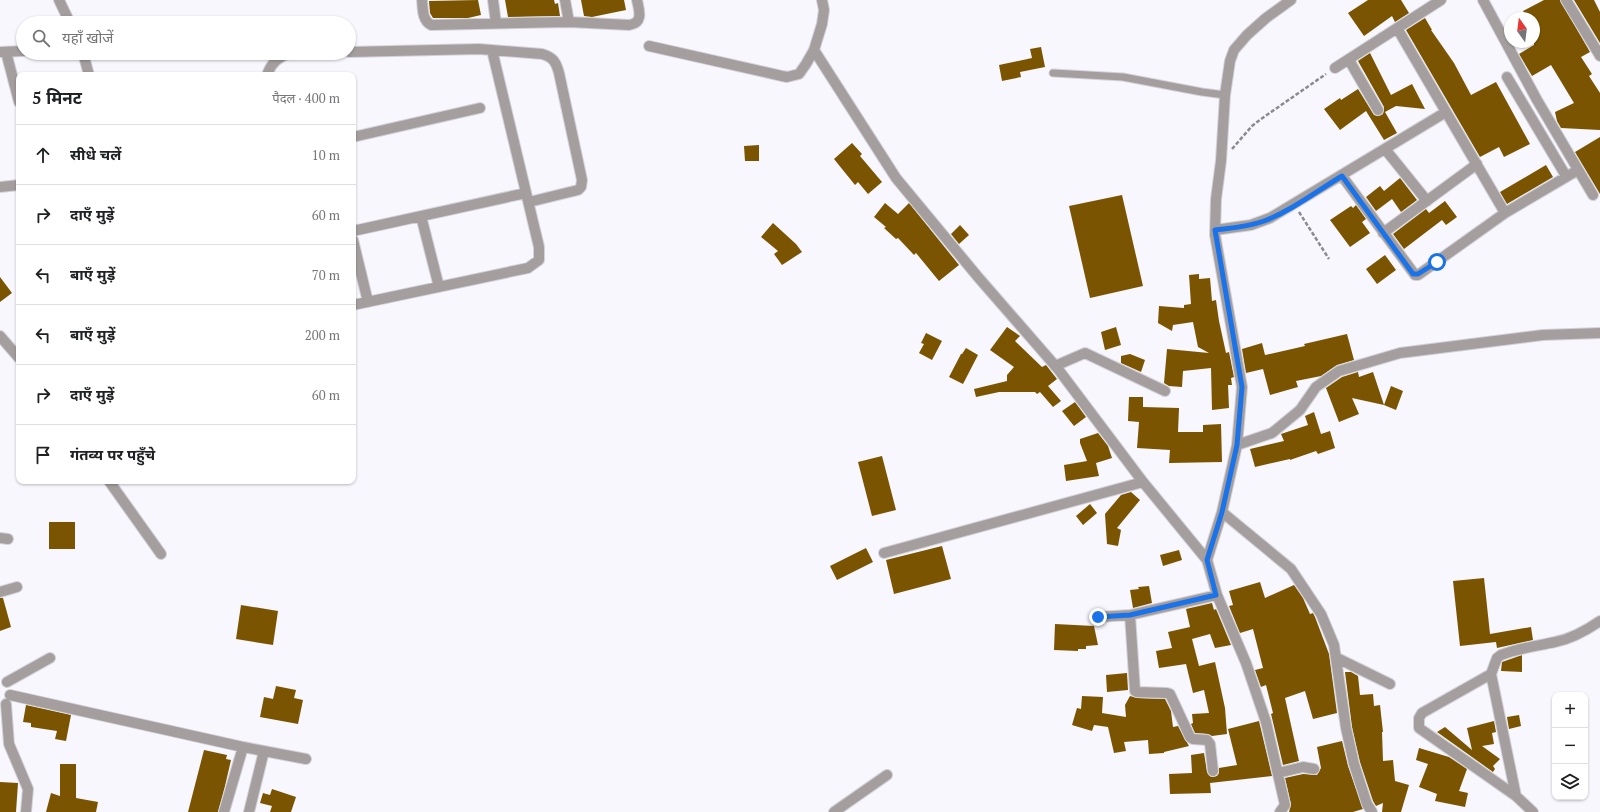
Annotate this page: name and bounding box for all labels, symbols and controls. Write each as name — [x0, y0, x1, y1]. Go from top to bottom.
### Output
north arrow — [1504, 12, 1540, 48]
search box — [16, 16, 356, 60]
icon: search — [30, 27, 52, 49]
text: यहाँ खोजें — [62, 27, 113, 47]
text: 5 मिनट — [32, 86, 82, 109]
text: पैदल · 400 m — [272, 89, 340, 107]
icon: ahead — [32, 144, 54, 166]
text: सीधे चलें — [70, 144, 121, 164]
text: 10 m — [312, 146, 340, 164]
icon: right — [32, 204, 54, 226]
text: दाएँ मुड़ें — [70, 204, 114, 224]
text: 60 m — [312, 206, 340, 224]
route start — [1428, 253, 1446, 271]
icon: left — [32, 264, 54, 286]
text: बाएँ मुड़ें — [70, 264, 115, 284]
text: 70 m — [312, 266, 340, 284]
icon: left — [32, 324, 54, 346]
text: बाएँ मुड़ें — [70, 324, 115, 344]
text: 200 m — [305, 326, 340, 344]
icon: right — [32, 384, 54, 406]
text: दाएँ मुड़ें — [70, 384, 114, 404]
text: 60 m — [312, 386, 340, 404]
icon: arrive — [32, 444, 54, 466]
text: गंतव्य पर पहुँचे — [70, 444, 155, 464]
route end — [1089, 608, 1107, 626]
map controls — [1552, 692, 1588, 800]
button: + — [1552, 692, 1588, 728]
button: − — [1552, 728, 1588, 764]
button: layers — [1552, 764, 1588, 800]

